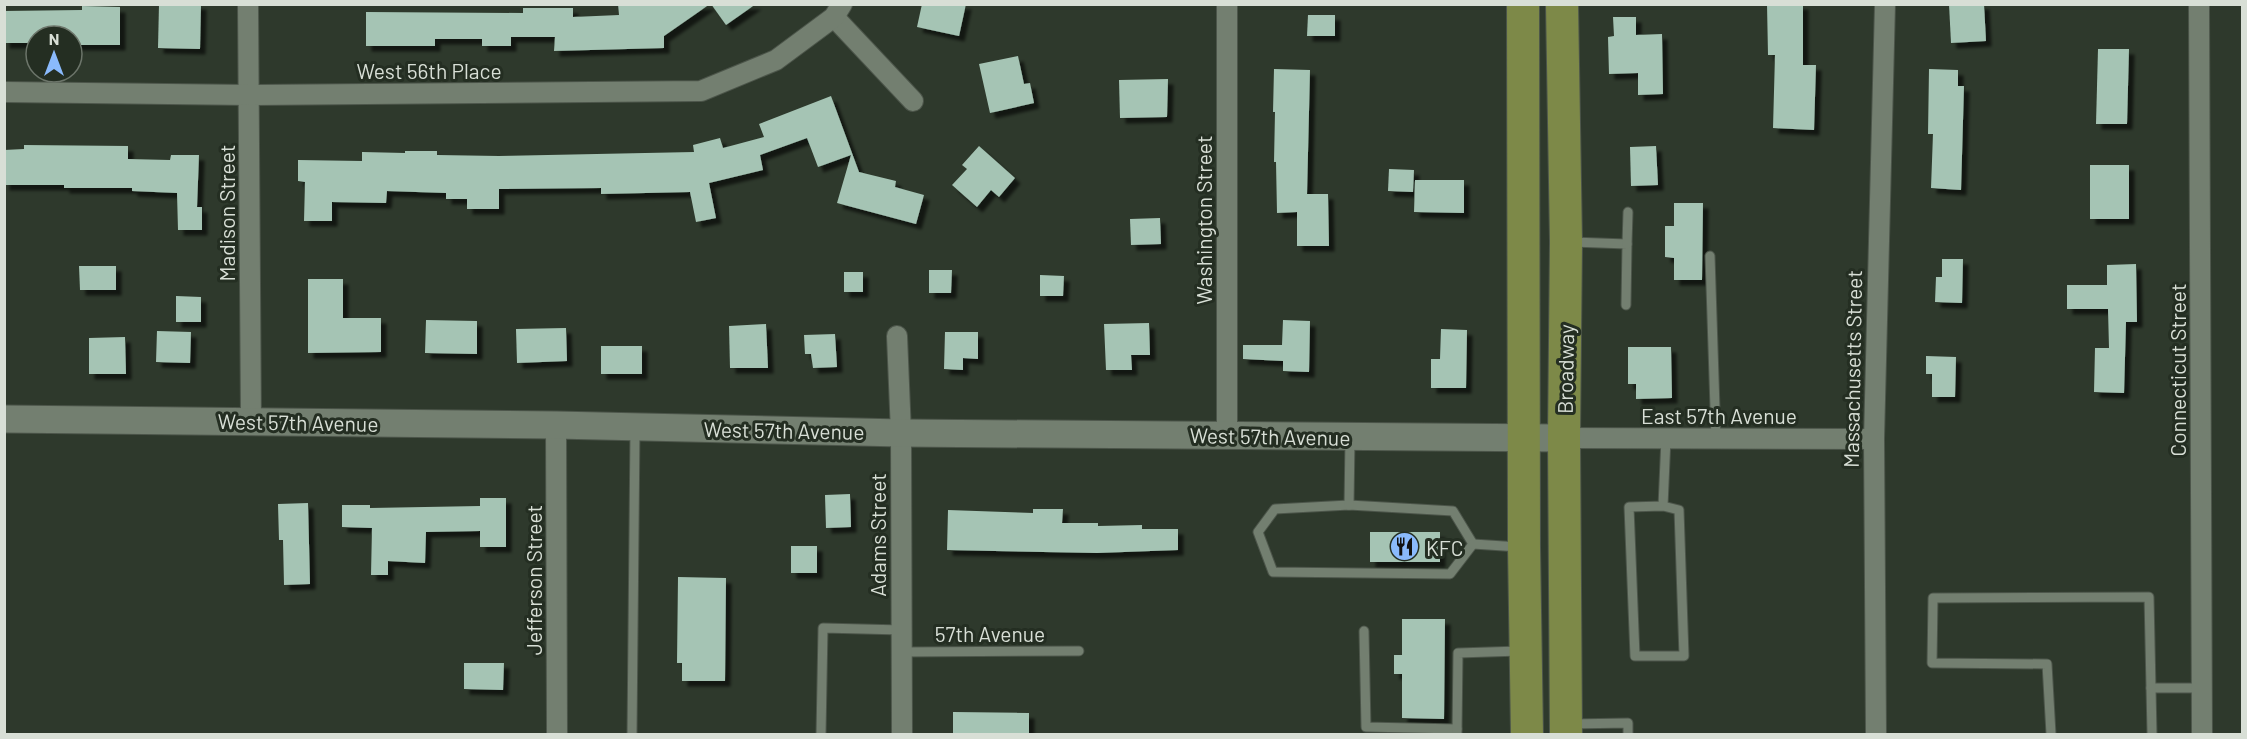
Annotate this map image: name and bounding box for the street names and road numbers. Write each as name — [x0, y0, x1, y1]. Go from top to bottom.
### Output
street label: West 56th Place — [356, 58, 502, 83]
street label: Washington Street — [1191, 135, 1216, 305]
street label: Madison Street — [214, 145, 239, 281]
street label: Massachusetts Street — [1838, 270, 1866, 468]
street label: Connecticut Street — [2165, 283, 2190, 457]
street label: Broadway — [1552, 324, 1578, 414]
street label: East 57th Avenue — [1641, 403, 1797, 428]
street label: West 57th Avenue — [217, 408, 379, 436]
street label: West 57th Avenue — [703, 416, 865, 444]
street label: West 57th Avenue — [1189, 422, 1351, 450]
street label: Adams Street — [865, 473, 890, 597]
street label: Jefferson Street — [521, 505, 546, 655]
street label: 57th Avenue — [935, 621, 1045, 646]

